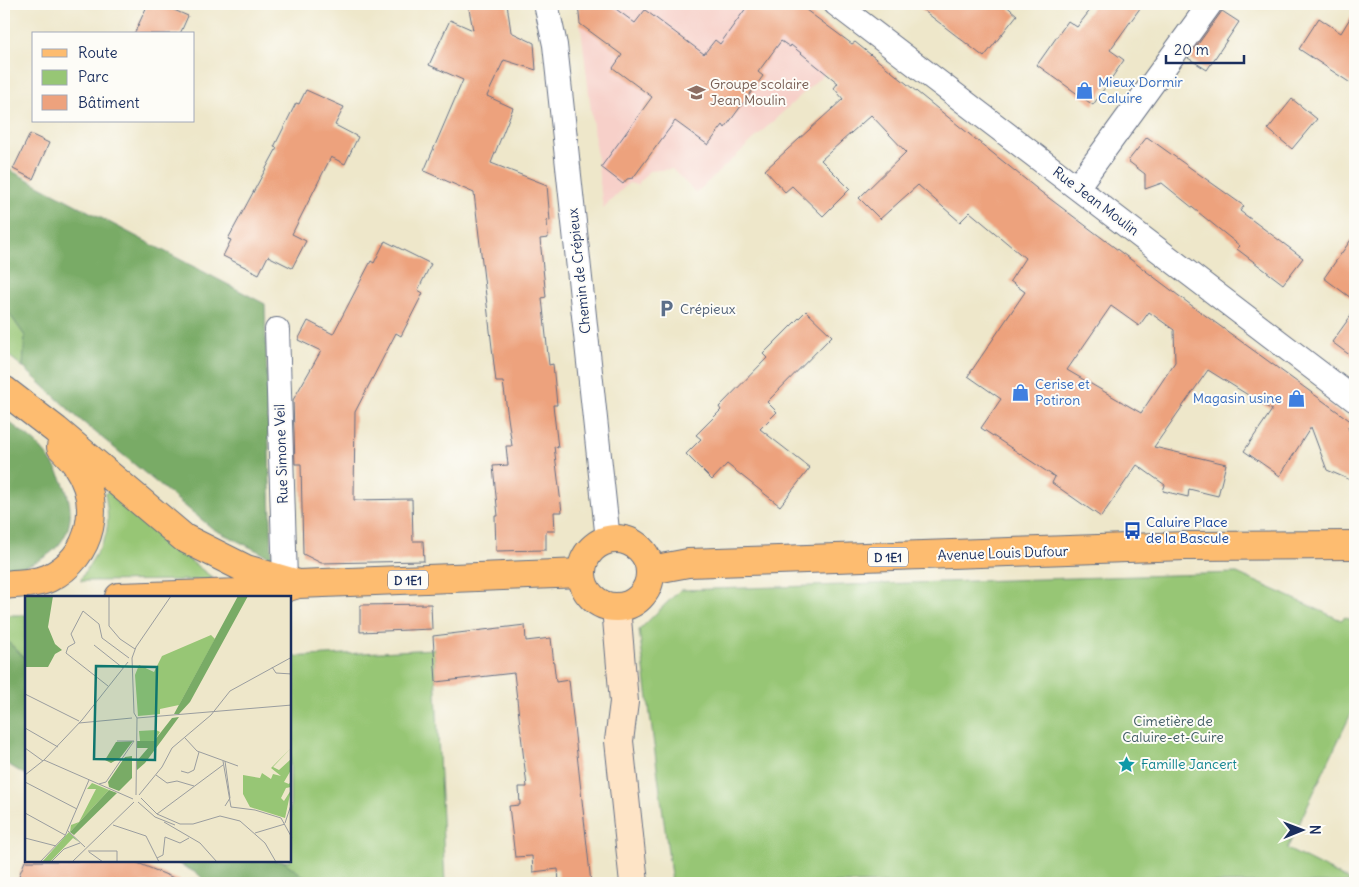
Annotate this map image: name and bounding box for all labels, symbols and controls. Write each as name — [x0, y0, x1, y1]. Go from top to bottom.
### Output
legend — [32, 32, 195, 122]
scale bar — [1166, 32, 1244, 64]
text: 20 m — [1174, 40, 1209, 59]
text: Route — [78, 43, 118, 62]
text: Parc — [78, 67, 109, 86]
place label: Mieux Dormir Caluire — [1098, 73, 1183, 107]
place label: Groupe scolaire Jean Moulin — [710, 75, 809, 109]
shop icon: Mieux Dormir Caluire — [1074, 80, 1094, 100]
school or university icon: Groupe scolaire Jean Moulin — [686, 82, 706, 102]
text: Bâtiment — [78, 93, 140, 112]
street label: Rue Jean Moulin — [1049, 163, 1143, 239]
street label: Chemin de Crépieux — [563, 207, 595, 335]
parking icon: Crépieux — [656, 299, 676, 319]
place label: Crépieux — [680, 300, 736, 318]
place label: Cerise et Potiron — [1035, 375, 1090, 409]
shop icon: Cerise et Potiron — [1011, 382, 1031, 402]
shop icon: Magasin usine — [1286, 388, 1306, 408]
place label: Magasin usine — [1193, 389, 1282, 407]
street label: Rue Simone Veil — [270, 404, 292, 504]
place label: Caluire Place de la Bascule — [1146, 513, 1229, 547]
bus stop icon: Caluire Place de la Bascule — [1122, 520, 1142, 540]
street label: Avenue Louis Dufour — [937, 542, 1069, 564]
road number: D 1E1 — [868, 548, 908, 566]
road number: D 1E1 — [388, 570, 428, 590]
inset map — [25, 596, 291, 862]
park label: Cimetière de Caluire-et-Cuire — [1122, 712, 1224, 746]
place icon: Famille Jancert — [1117, 754, 1137, 774]
place label: Famille Jancert — [1141, 755, 1237, 773]
north arrow — [1276, 804, 1326, 854]
text: N — [1306, 825, 1324, 835]

